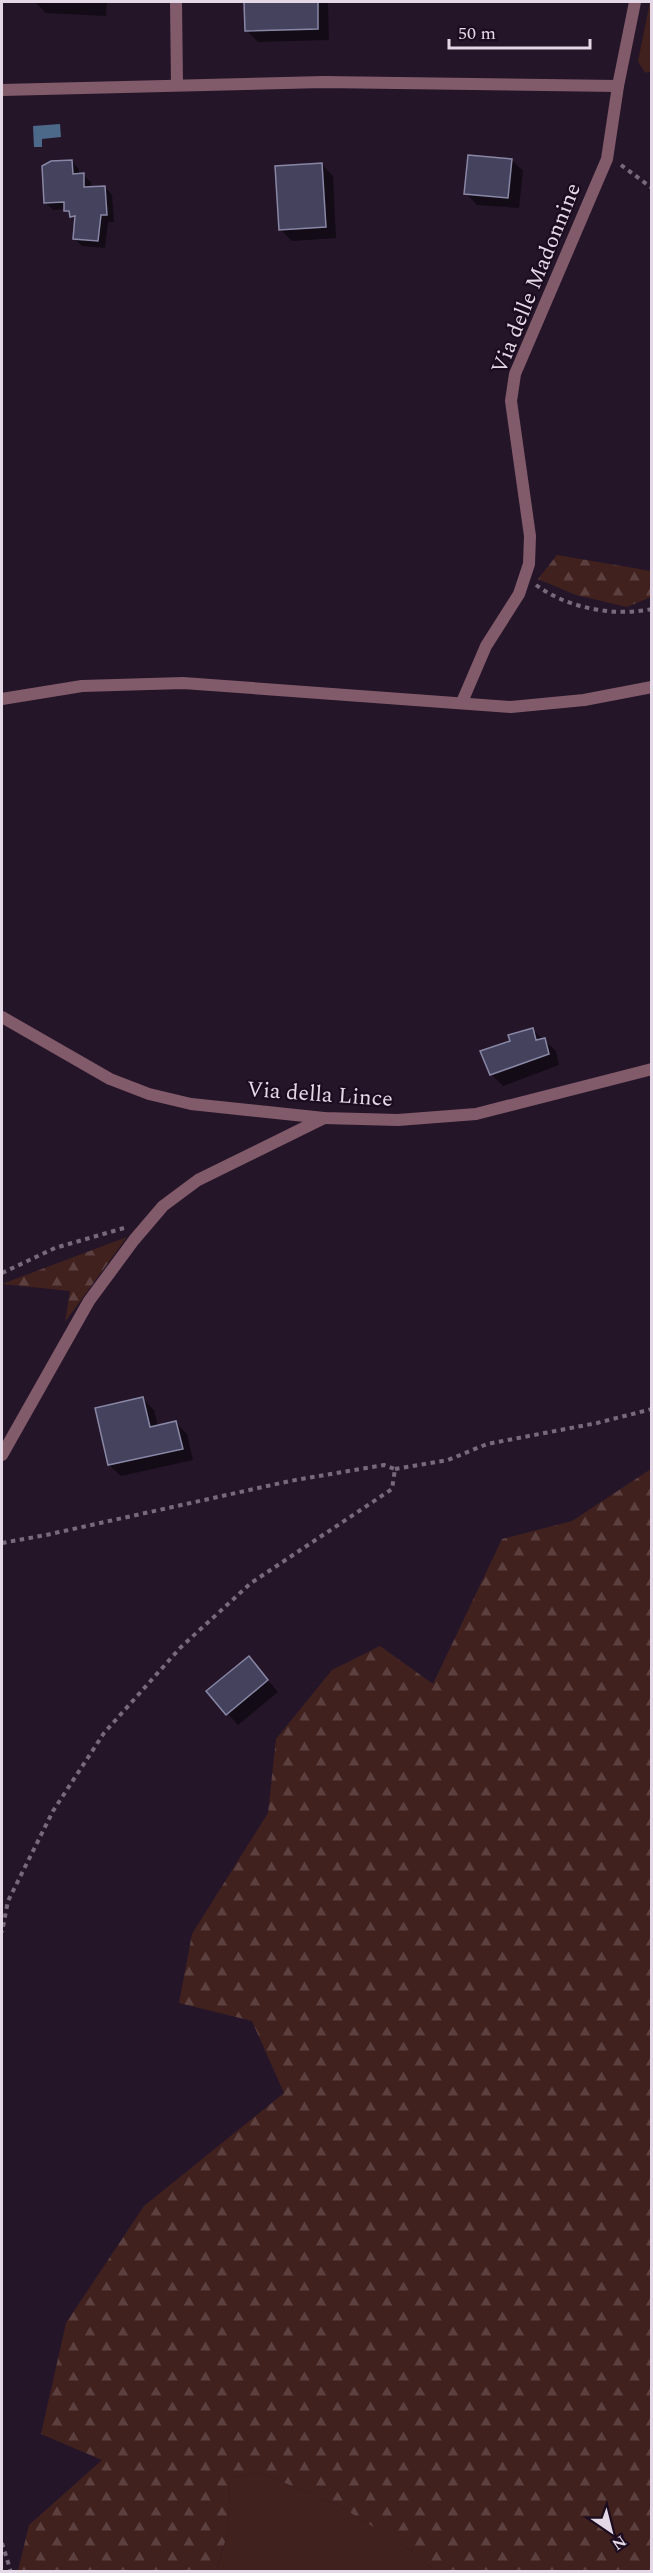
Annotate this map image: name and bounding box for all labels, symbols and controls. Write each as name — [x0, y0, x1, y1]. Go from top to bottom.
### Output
scale bar — [449, 12, 590, 50]
text: 50 m — [458, 20, 496, 47]
street label: Via delle Madonnine — [483, 178, 590, 379]
street label: Via della Lince — [246, 1073, 394, 1116]
north arrow — [581, 2501, 641, 2561]
text: N — [607, 2529, 631, 2556]

